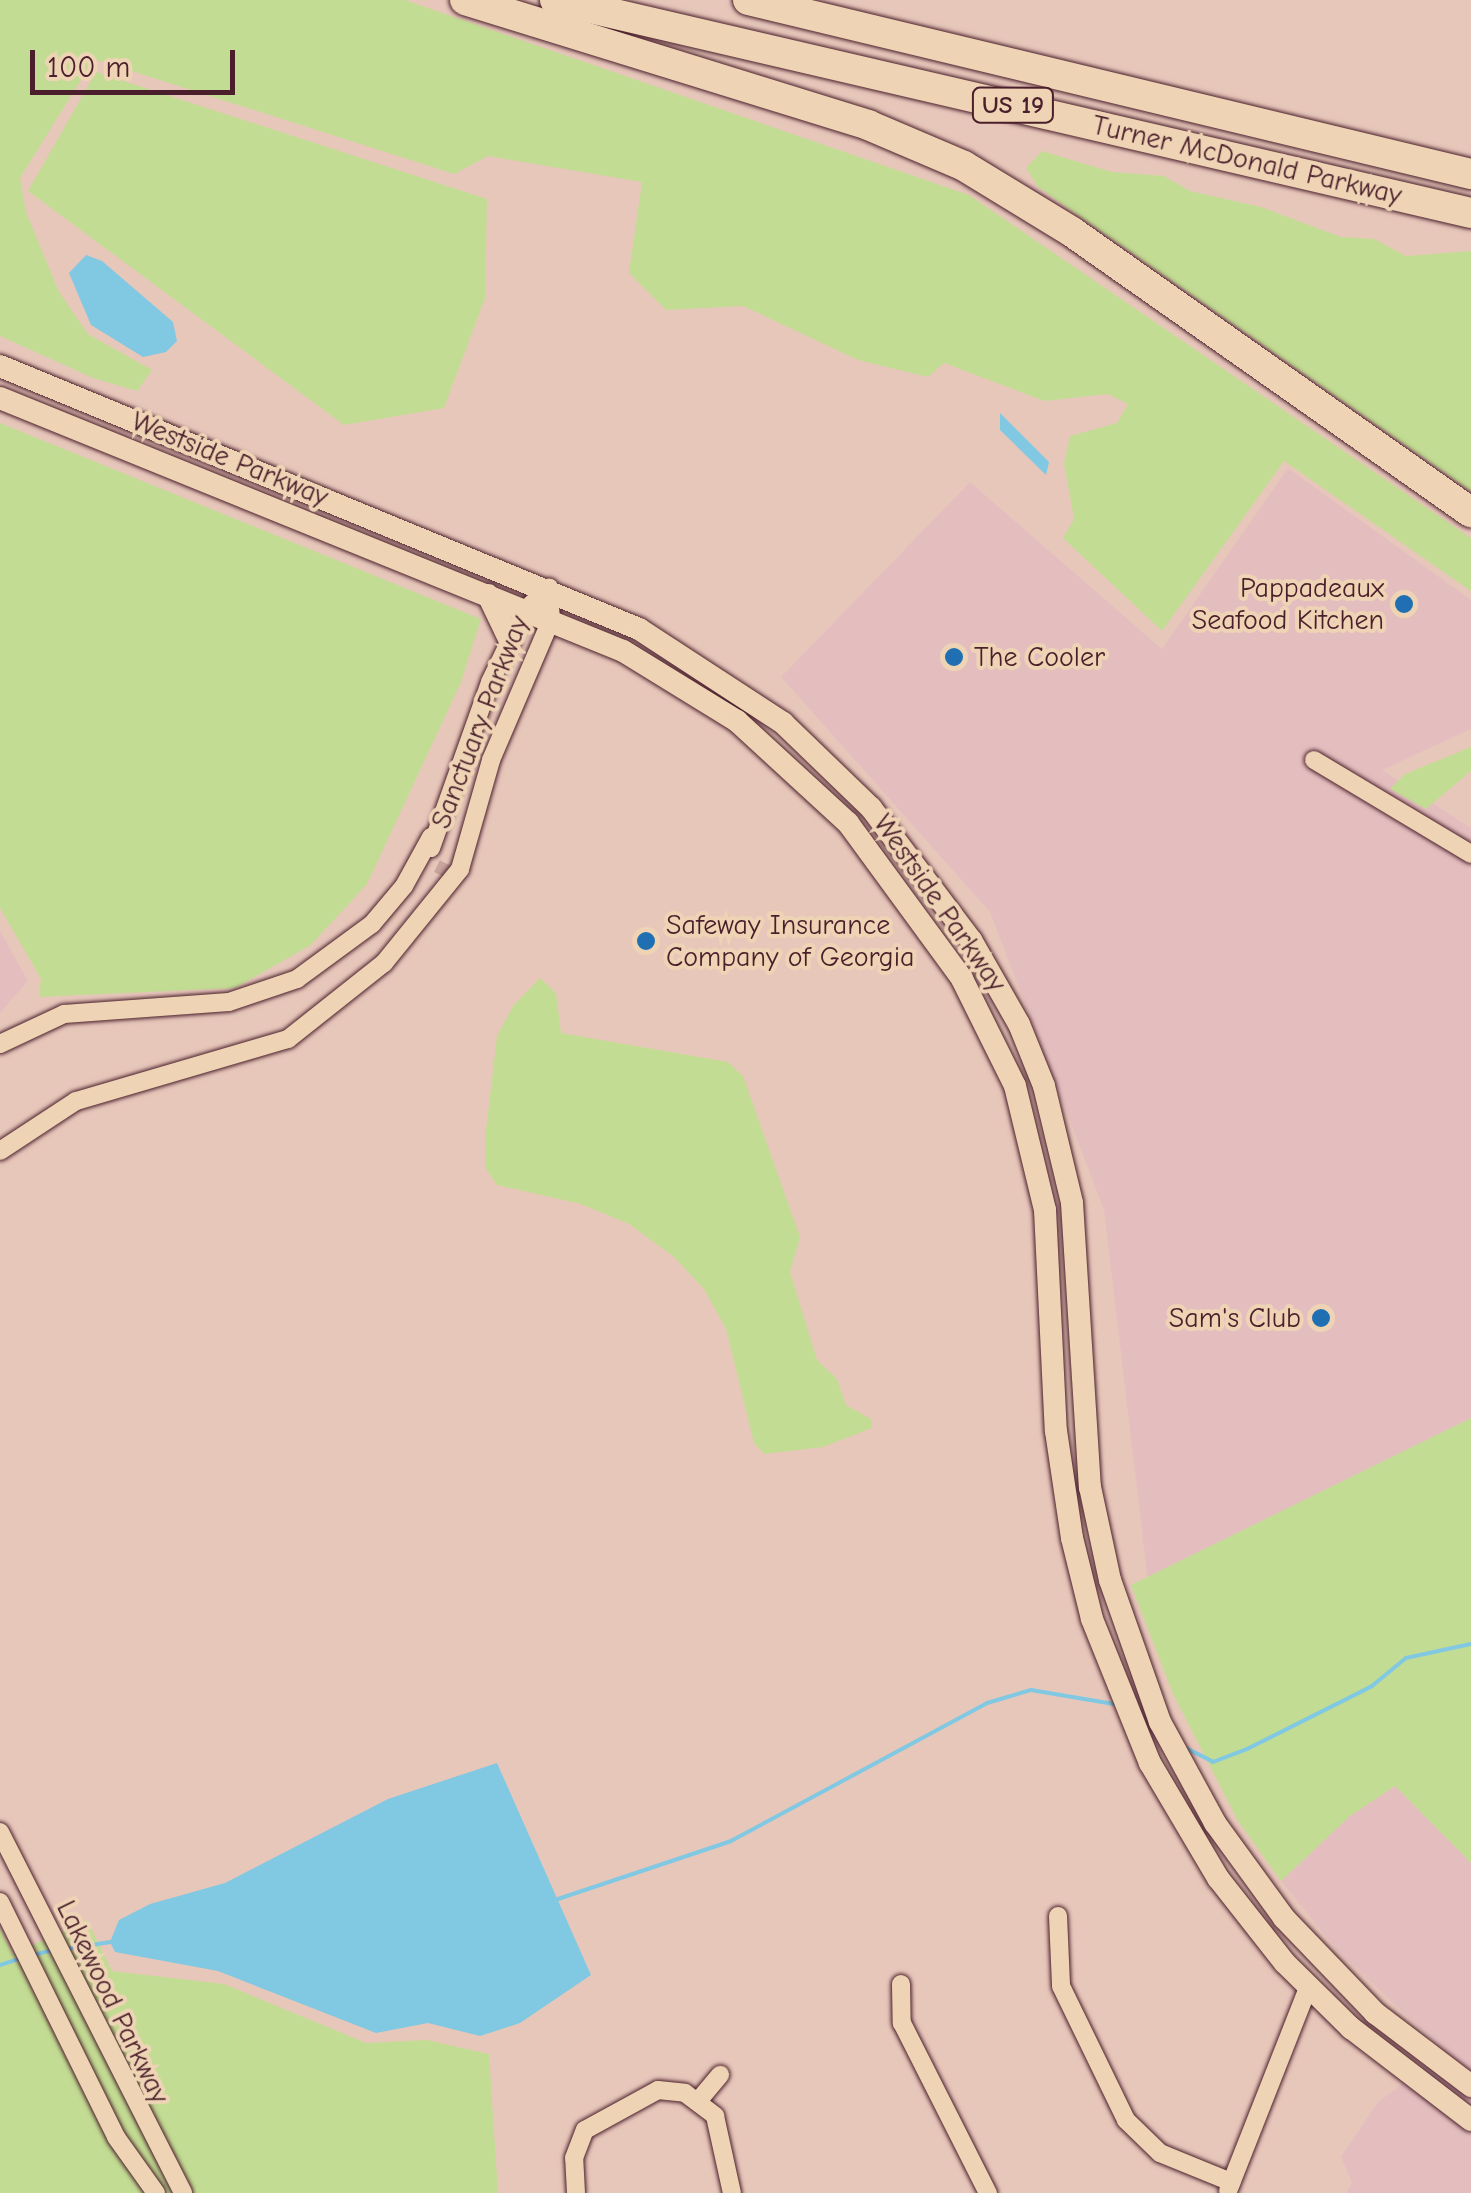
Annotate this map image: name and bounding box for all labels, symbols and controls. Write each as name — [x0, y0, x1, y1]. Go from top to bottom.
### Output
scale bar — [35, 30, 240, 92]
text: 100 m — [47, 50, 130, 85]
road number: US 19 — [970, 85, 1056, 125]
street label: Turner McDonald Parkway — [1089, 108, 1405, 212]
street label: Westside Parkway — [127, 404, 333, 514]
place label: Pappadeaux Seafood Kitchen — [1192, 571, 1384, 637]
marker: Pappadeaux Seafood Kitchen — [1393, 593, 1415, 615]
street label: Sanctuary Parkway — [424, 611, 536, 833]
place label: The Cooler — [974, 640, 1105, 674]
marker: The Cooler — [943, 646, 965, 668]
street label: Westside Parkway — [866, 808, 1014, 998]
place label: Safeway Insurance Company of Georgia — [666, 908, 914, 974]
marker: Safeway Insurance Company of Georgia — [635, 930, 657, 952]
place label: Sam's Club — [1169, 1301, 1301, 1335]
marker: Sam's Club — [1310, 1307, 1332, 1329]
street label: Lakewood Parkway — [49, 1895, 177, 2109]

